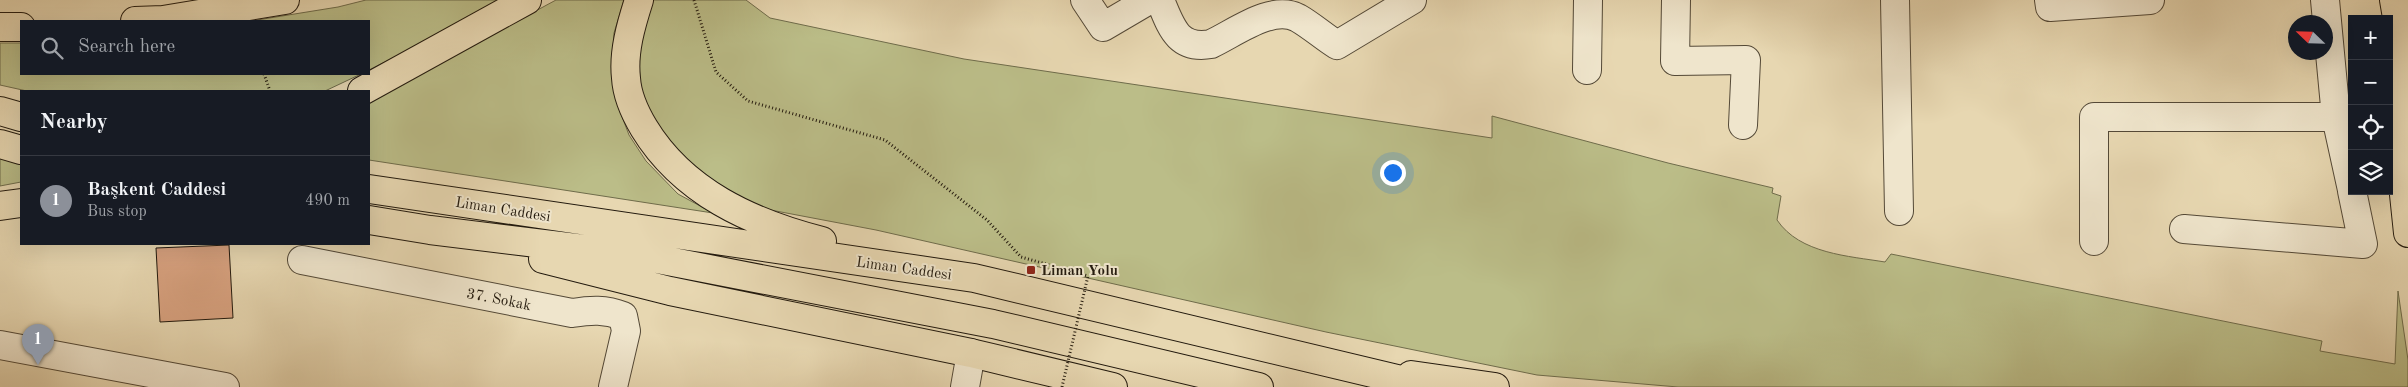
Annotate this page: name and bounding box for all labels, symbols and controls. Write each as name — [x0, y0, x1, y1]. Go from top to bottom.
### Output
north arrow — [2288, 15, 2333, 60]
map controls — [2348, 15, 2393, 195]
button: + — [2348, 15, 2393, 60]
search box — [20, 20, 370, 75]
icon: search — [38, 34, 66, 62]
text: Search here — [78, 38, 175, 57]
button: − — [2348, 60, 2393, 105]
button: locate — [2348, 105, 2393, 150]
text: Nearby — [40, 112, 108, 133]
button: layers — [2348, 150, 2393, 195]
your location — [1380, 160, 1406, 186]
text: Başkent Caddesi — [87, 181, 226, 200]
text: 1 — [51, 193, 61, 209]
text: 490 m — [305, 193, 350, 209]
street label: Liman Caddesi — [454, 196, 552, 225]
text: Bus stop — [87, 204, 147, 220]
street label: Liman Caddesi — [855, 255, 953, 284]
marker: Liman Yolu — [1025, 264, 1037, 276]
place label: Liman Yolu — [1041, 264, 1118, 279]
street label: 37. Sokak — [465, 287, 533, 314]
pin: 1 — [22, 324, 54, 365]

